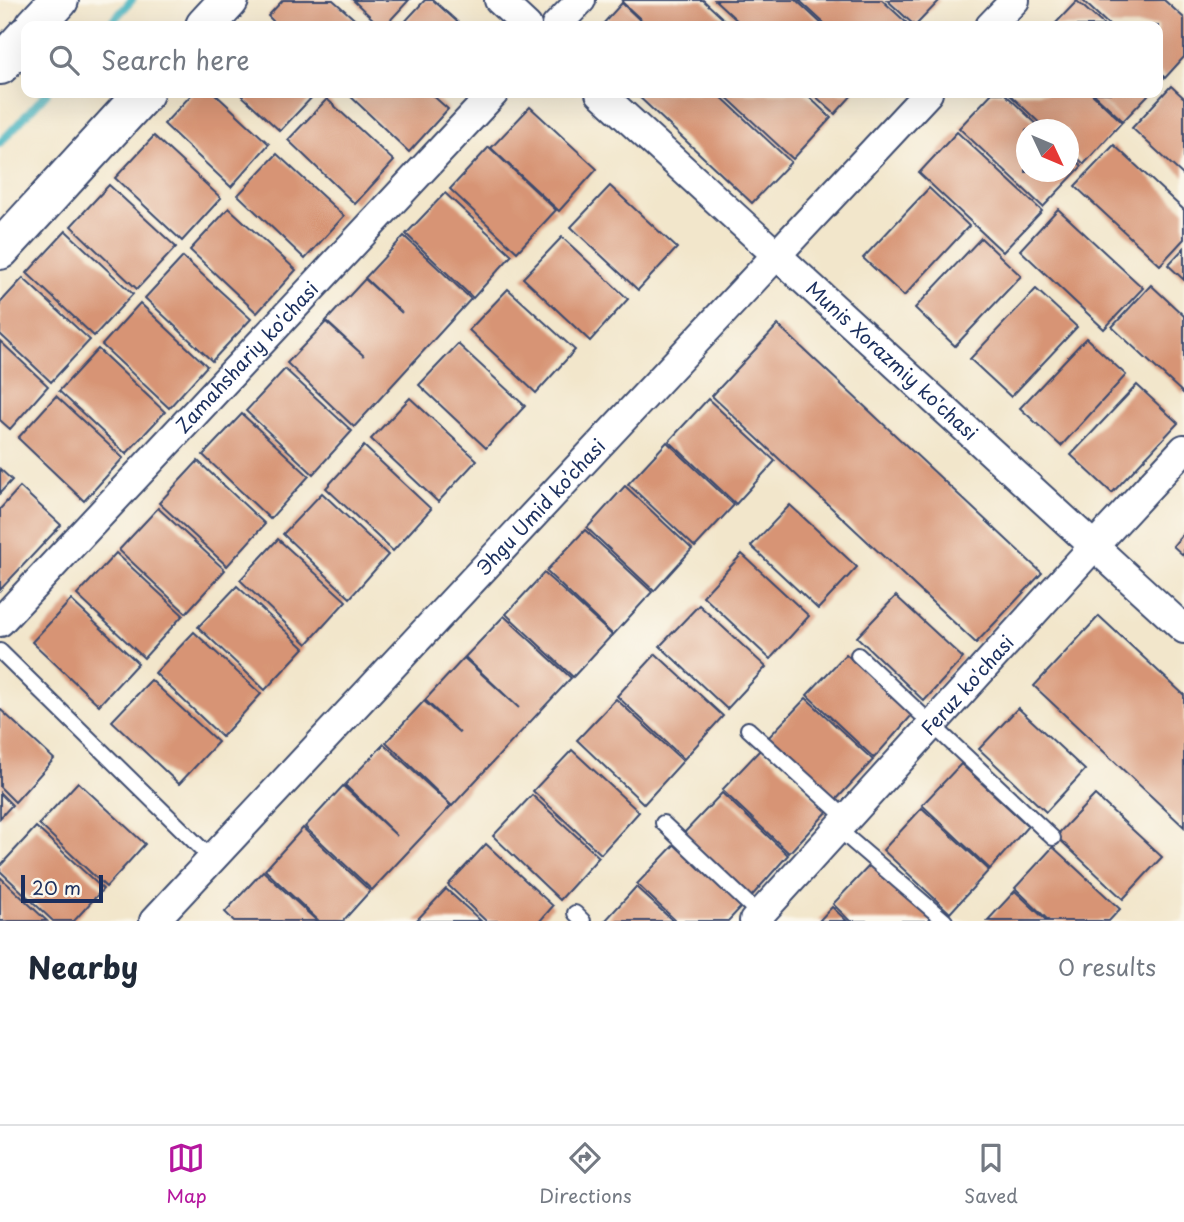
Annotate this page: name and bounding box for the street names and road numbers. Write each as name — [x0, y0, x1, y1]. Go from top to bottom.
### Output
street label: Munis Xorazmiy ko'chasi — [800, 274, 984, 446]
street label: Zamahshariy ko'chasi — [169, 275, 324, 439]
street label: Эhgu Umid ko’chasi — [469, 432, 611, 581]
street label: Feruz ko'chasi — [914, 628, 1020, 741]

